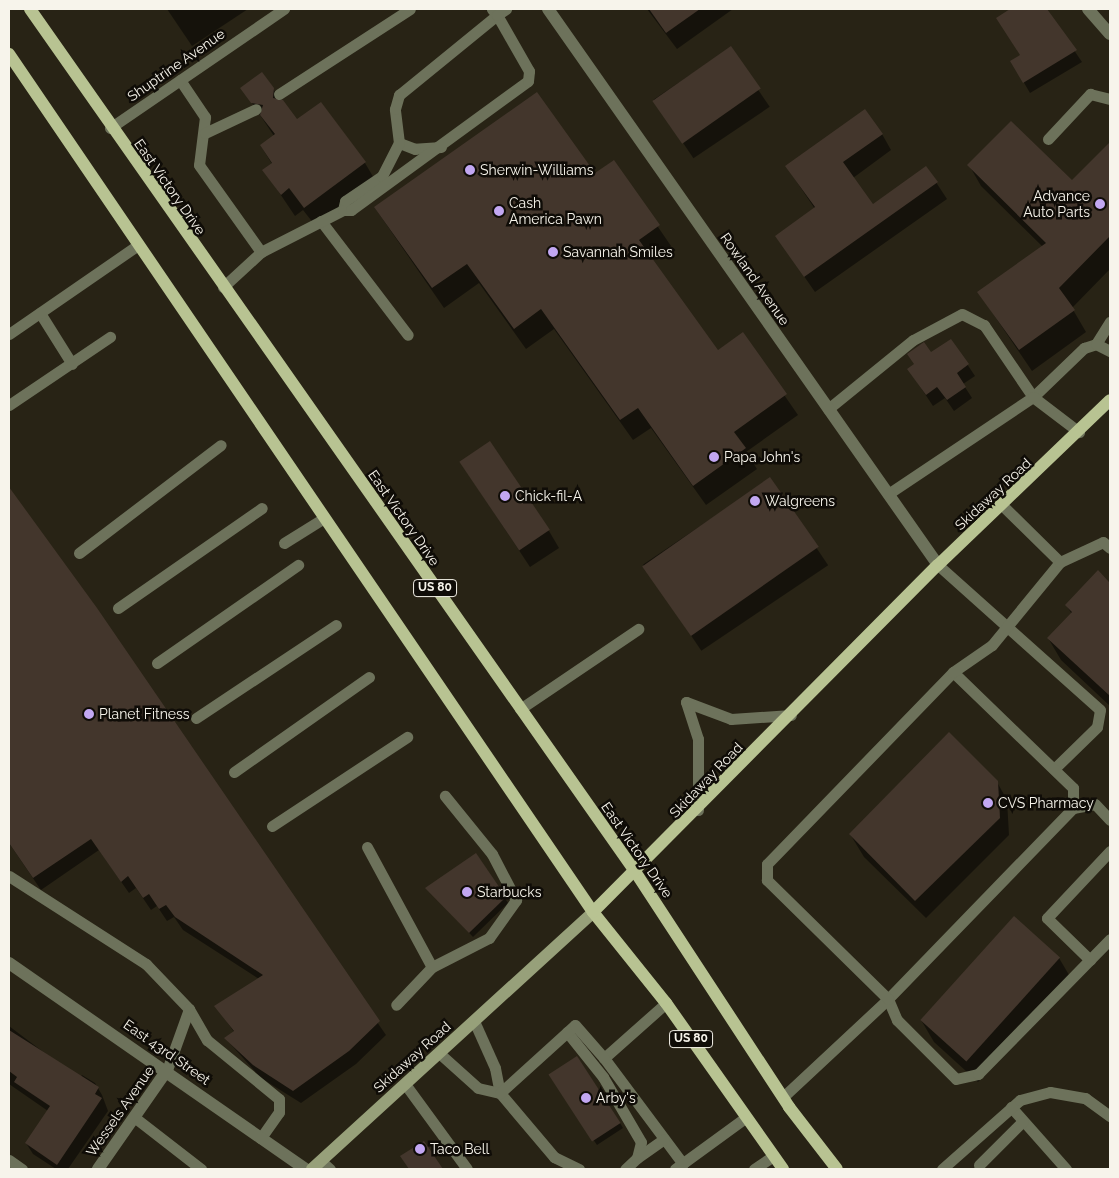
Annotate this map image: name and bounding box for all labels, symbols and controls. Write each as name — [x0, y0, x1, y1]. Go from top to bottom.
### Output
street label: Shuptrine Avenue — [124, 25, 228, 105]
street label: East Victory Drive — [130, 136, 210, 238]
place label: Sherwin-Williams — [480, 162, 593, 178]
marker: Sherwin-Williams — [464, 164, 476, 176]
place label: Advance Auto Parts — [1023, 188, 1090, 220]
place label: Cash America Pawn — [509, 195, 602, 228]
marker: Advance Auto Parts — [1094, 198, 1106, 210]
marker: Cash America Pawn — [493, 205, 505, 217]
street label: Rowland Avenue — [717, 229, 793, 329]
place label: Savannah Smiles — [563, 244, 673, 260]
marker: Savannah Smiles — [547, 246, 559, 258]
place label: Papa John's — [724, 449, 801, 465]
marker: Papa John's — [708, 451, 720, 463]
street label: Skidaway Road — [951, 454, 1035, 534]
street label: East Victory Drive — [364, 467, 444, 569]
place label: Chick-fil-A — [515, 488, 582, 504]
marker: Chick-fil-A — [499, 490, 511, 502]
place label: Walgreens — [765, 493, 835, 509]
marker: Walgreens — [749, 495, 761, 507]
road number: US 80 — [412, 578, 458, 598]
place label: Planet Fitness — [99, 706, 190, 722]
marker: Planet Fitness — [83, 708, 95, 720]
street label: Skidaway Road — [666, 739, 746, 821]
place label: CVS Pharmacy — [998, 795, 1094, 811]
marker: CVS Pharmacy — [982, 797, 994, 809]
street label: East Victory Drive — [597, 799, 677, 901]
place label: Starbucks — [477, 884, 541, 900]
marker: Starbucks — [461, 886, 473, 898]
street label: East 43rd Street — [120, 1016, 214, 1088]
street label: Skidaway Road — [370, 1018, 454, 1096]
road number: US 80 — [668, 1030, 714, 1048]
street label: Wessels Avenue — [82, 1062, 158, 1160]
place label: Arby's — [596, 1090, 636, 1106]
marker: Arby's — [580, 1092, 592, 1104]
place label: Taco Bell — [430, 1141, 489, 1157]
marker: Taco Bell — [414, 1143, 426, 1155]

